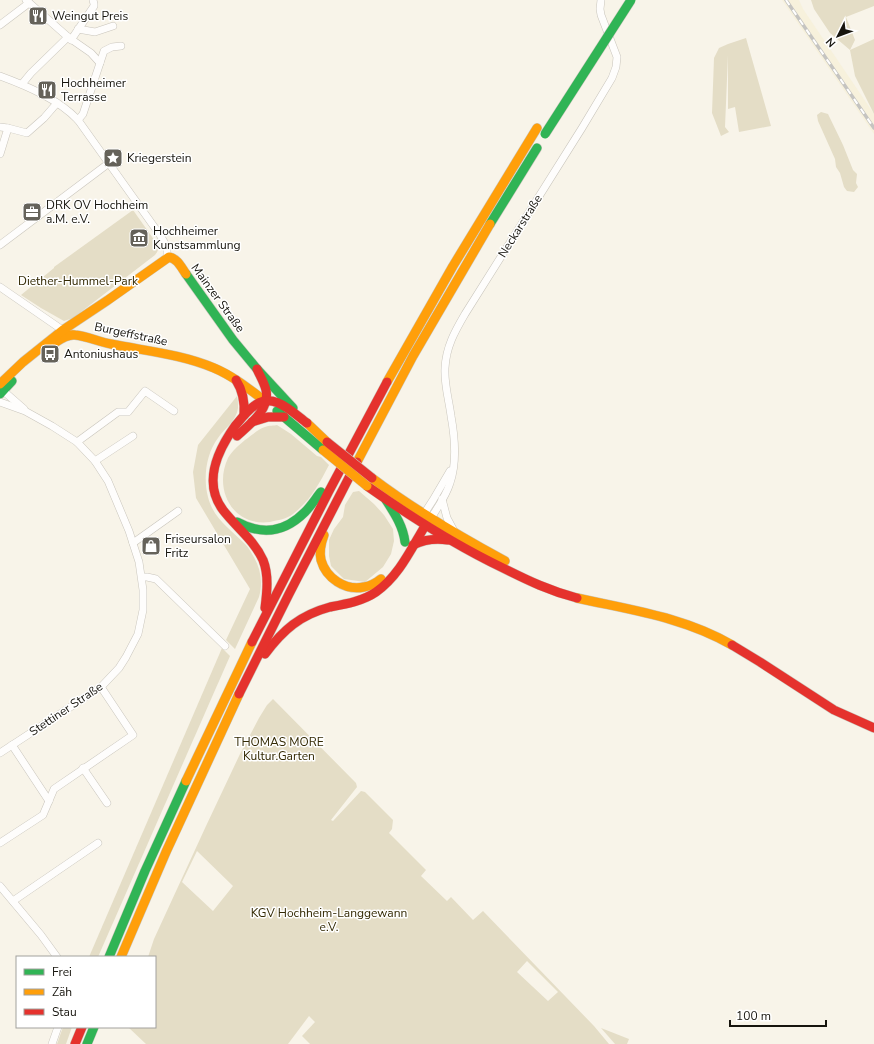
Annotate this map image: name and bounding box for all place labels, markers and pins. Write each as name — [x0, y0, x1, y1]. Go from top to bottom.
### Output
restaurant icon: Weingut Preis — [27, 5, 49, 27]
place label: Weingut Preis — [52, 8, 128, 24]
place label: Hochheimer Terrasse — [61, 75, 127, 105]
restaurant icon: Hochheimer Terrasse — [36, 79, 58, 101]
place icon: Kriegerstein — [102, 147, 124, 169]
place label: Kriegerstein — [127, 150, 191, 166]
place label: DRK OV Hochheim a.M. e.V. — [46, 197, 148, 227]
office icon: DRK OV Hochheim a.M. e.V. — [21, 201, 43, 223]
place label: Hochheimer Kunstsammlung — [153, 223, 241, 253]
museum icon: Hochheimer Kunstsammlung — [128, 227, 150, 249]
bus stop icon: Antoniushaus — [39, 343, 61, 365]
place label: Antoniushaus — [64, 346, 138, 362]
place label: Friseursalon Fritz — [165, 531, 231, 561]
shop icon: Friseursalon Fritz — [140, 535, 162, 557]

